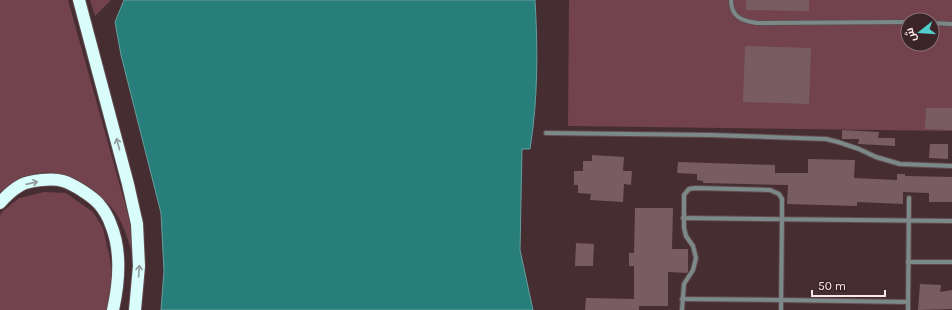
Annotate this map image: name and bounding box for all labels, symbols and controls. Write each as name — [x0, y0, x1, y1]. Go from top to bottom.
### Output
north arrow — [900, 12, 940, 52]
text: ش — [903, 26, 919, 43]
one-way arrow — [113, 137, 121, 150]
one-way arrow — [25, 178, 38, 186]
one-way arrow — [135, 265, 142, 278]
scale bar — [812, 272, 885, 298]
text: 50 m — [818, 279, 846, 293]

